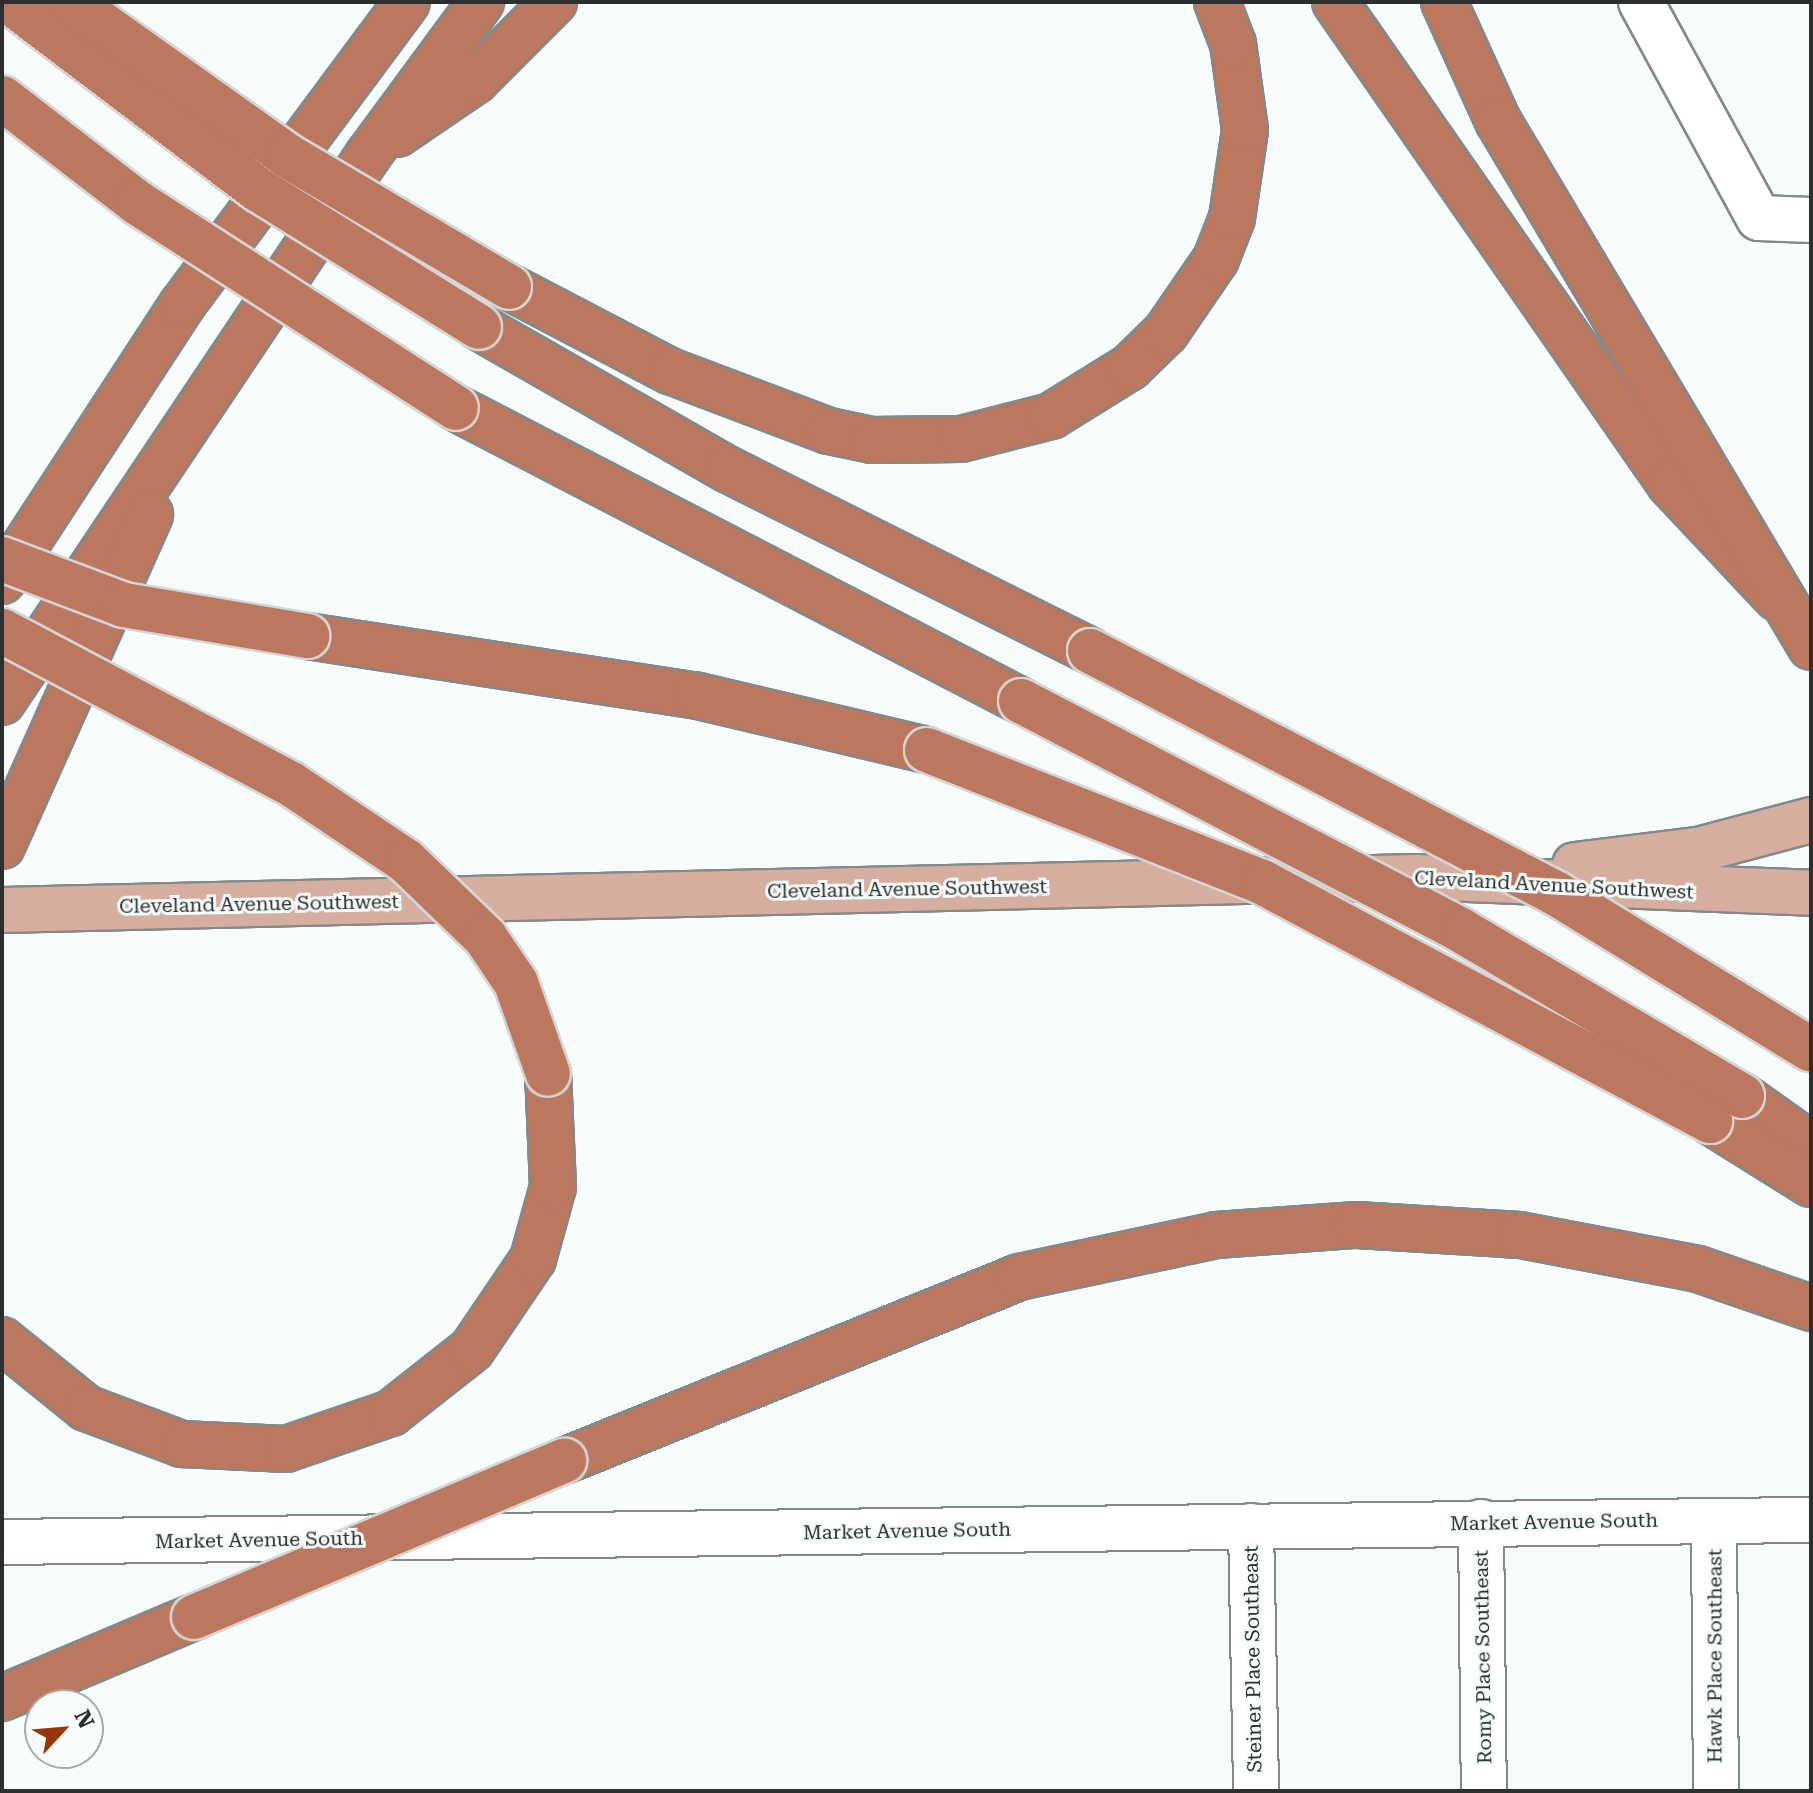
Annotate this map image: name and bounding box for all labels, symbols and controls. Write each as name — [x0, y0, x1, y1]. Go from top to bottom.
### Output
street label: Cleveland Avenue Southwest — [1414, 866, 1694, 904]
street label: Cleveland Avenue Southwest — [767, 875, 1047, 903]
street label: Cleveland Avenue Southwest — [119, 890, 399, 918]
street label: Market Avenue South — [1450, 1508, 1658, 1536]
street label: Market Avenue South — [803, 1517, 1011, 1545]
street label: Market Avenue South — [155, 1526, 363, 1554]
street label: Steiner Place Southeast — [1239, 1545, 1267, 1773]
street label: Hawk Place Southeast — [1703, 1549, 1727, 1763]
street label: Romy Place Southeast — [1469, 1550, 1497, 1764]
north arrow — [24, 1689, 104, 1769]
text: N — [69, 1706, 99, 1732]

